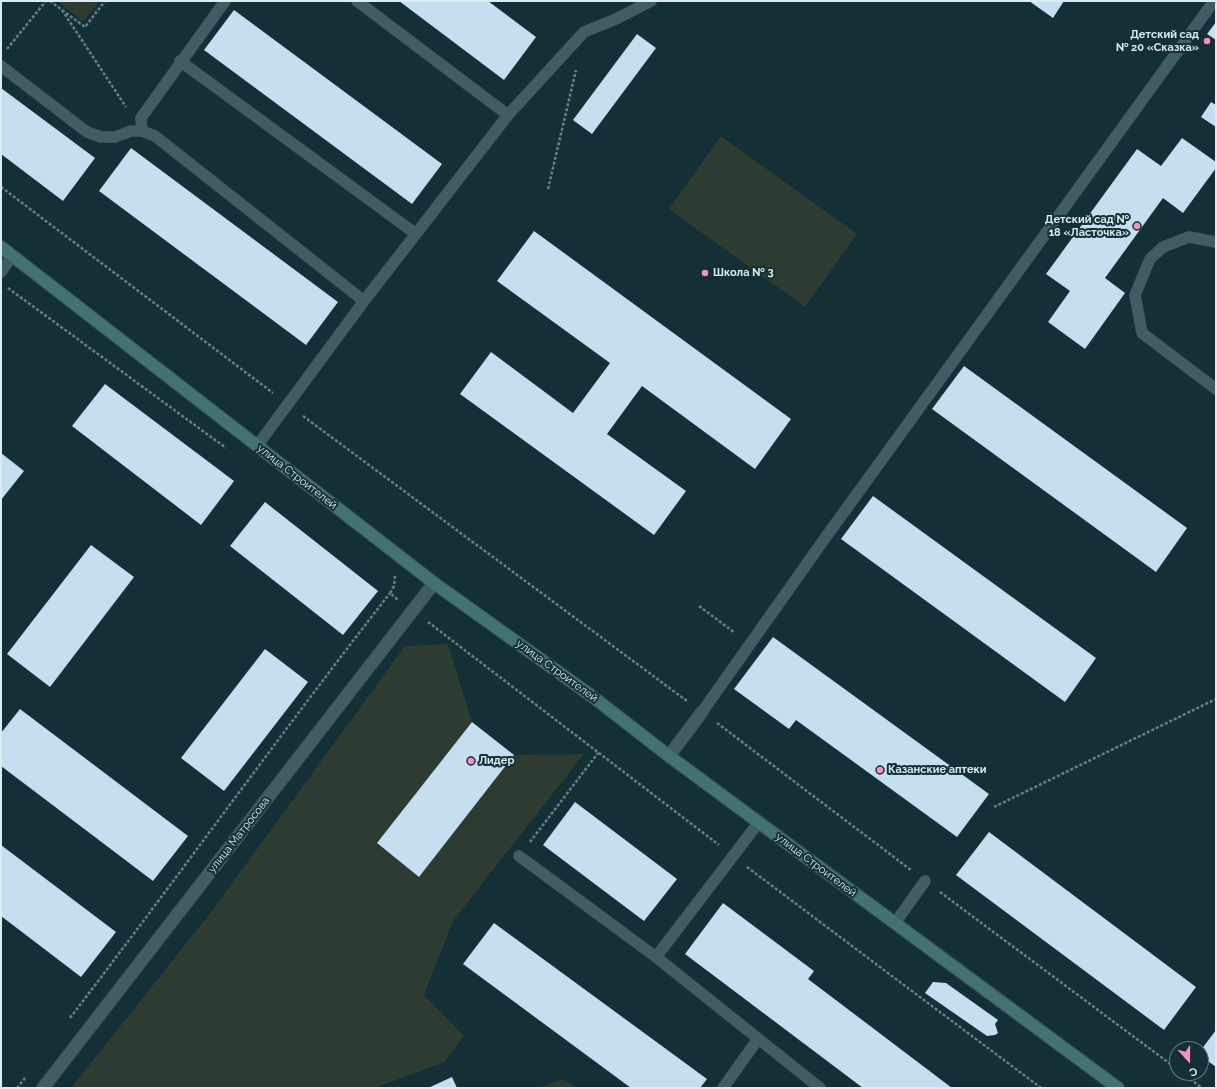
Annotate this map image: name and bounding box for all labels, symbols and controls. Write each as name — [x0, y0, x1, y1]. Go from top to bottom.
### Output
place label: Детский сад № 20 «Сказка» — [1116, 28, 1199, 54]
marker: Детский сад № 20 «Сказка» — [1202, 36, 1212, 46]
place label: Детский сад № 18 «Ласточка» — [1045, 213, 1129, 239]
marker: Детский сад № 18 «Ласточка» — [1132, 221, 1142, 231]
place label: Школа № 3 — [713, 266, 774, 280]
marker: Школа № 3 — [700, 268, 710, 278]
street label: улица Строителей — [255, 442, 339, 512]
street label: улица Строителей — [514, 637, 600, 705]
place label: Лидер — [479, 754, 514, 768]
marker: Лидер — [466, 756, 476, 766]
place label: Казанские аптеки — [888, 763, 987, 777]
marker: Казанские аптеки — [875, 765, 885, 775]
street label: улица Матросова — [205, 795, 273, 875]
street label: улица Строителей — [773, 830, 859, 900]
north arrow — [1169, 1041, 1209, 1081]
text: С — [1187, 1064, 1199, 1079]

